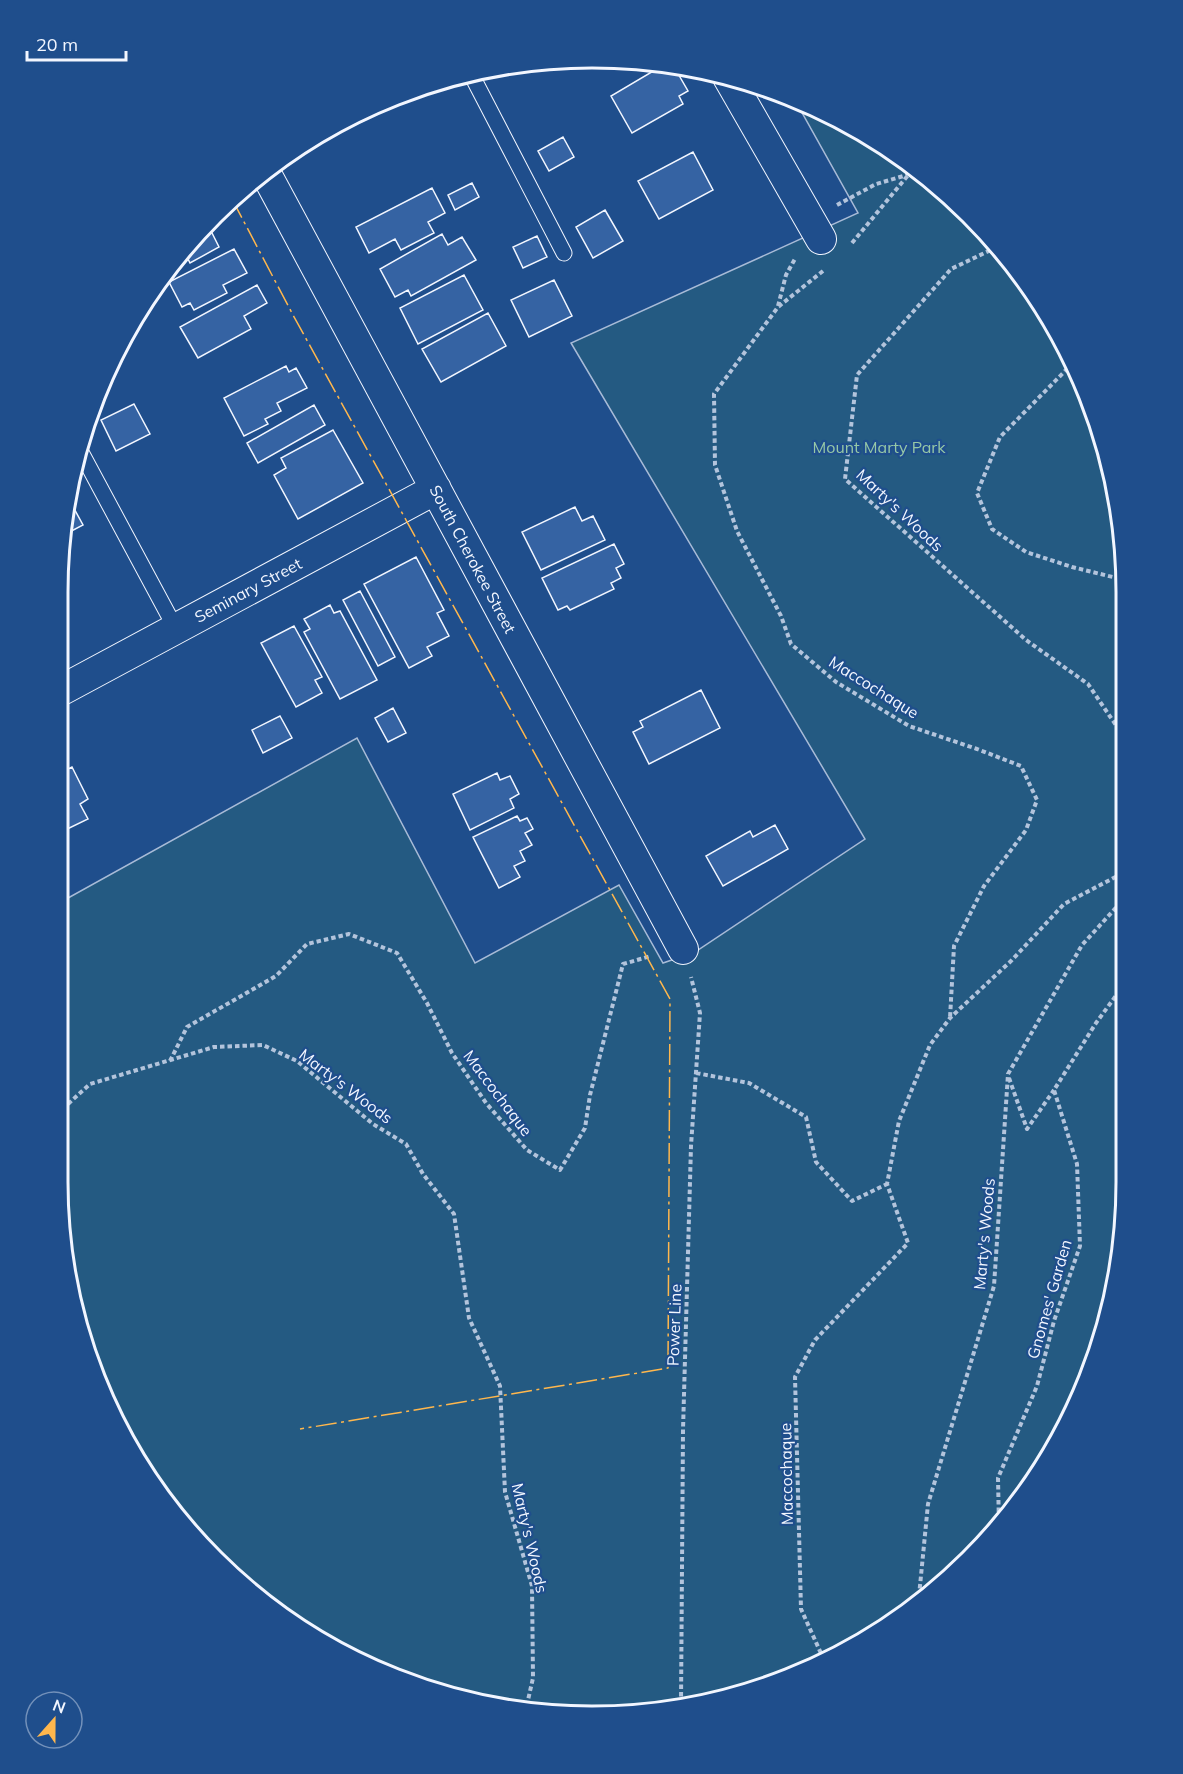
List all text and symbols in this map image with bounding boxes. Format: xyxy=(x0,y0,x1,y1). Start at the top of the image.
scale bar xyxy=(27,24,126,62)
text: 20 m xyxy=(36,33,78,56)
park label: Mount Marty Park xyxy=(813,437,946,457)
street label: Marty's Woods xyxy=(852,464,948,556)
street label: South Cherokee Street xyxy=(425,481,521,637)
street label: Seminary Street xyxy=(191,553,305,627)
street label: Maccochaque xyxy=(825,651,923,723)
street label: Marty's Woods xyxy=(295,1044,397,1128)
street label: Maccochaque xyxy=(459,1046,537,1140)
street label: Marty's Woods xyxy=(969,1177,999,1291)
street label: Gnomes' Garden xyxy=(1022,1237,1076,1361)
street label: Power Line xyxy=(663,1284,685,1366)
street label: Maccochaque xyxy=(775,1423,797,1525)
street label: Marty's Woods xyxy=(508,1481,552,1595)
north arrow xyxy=(24,1690,84,1750)
text: N xyxy=(50,1694,69,1717)

